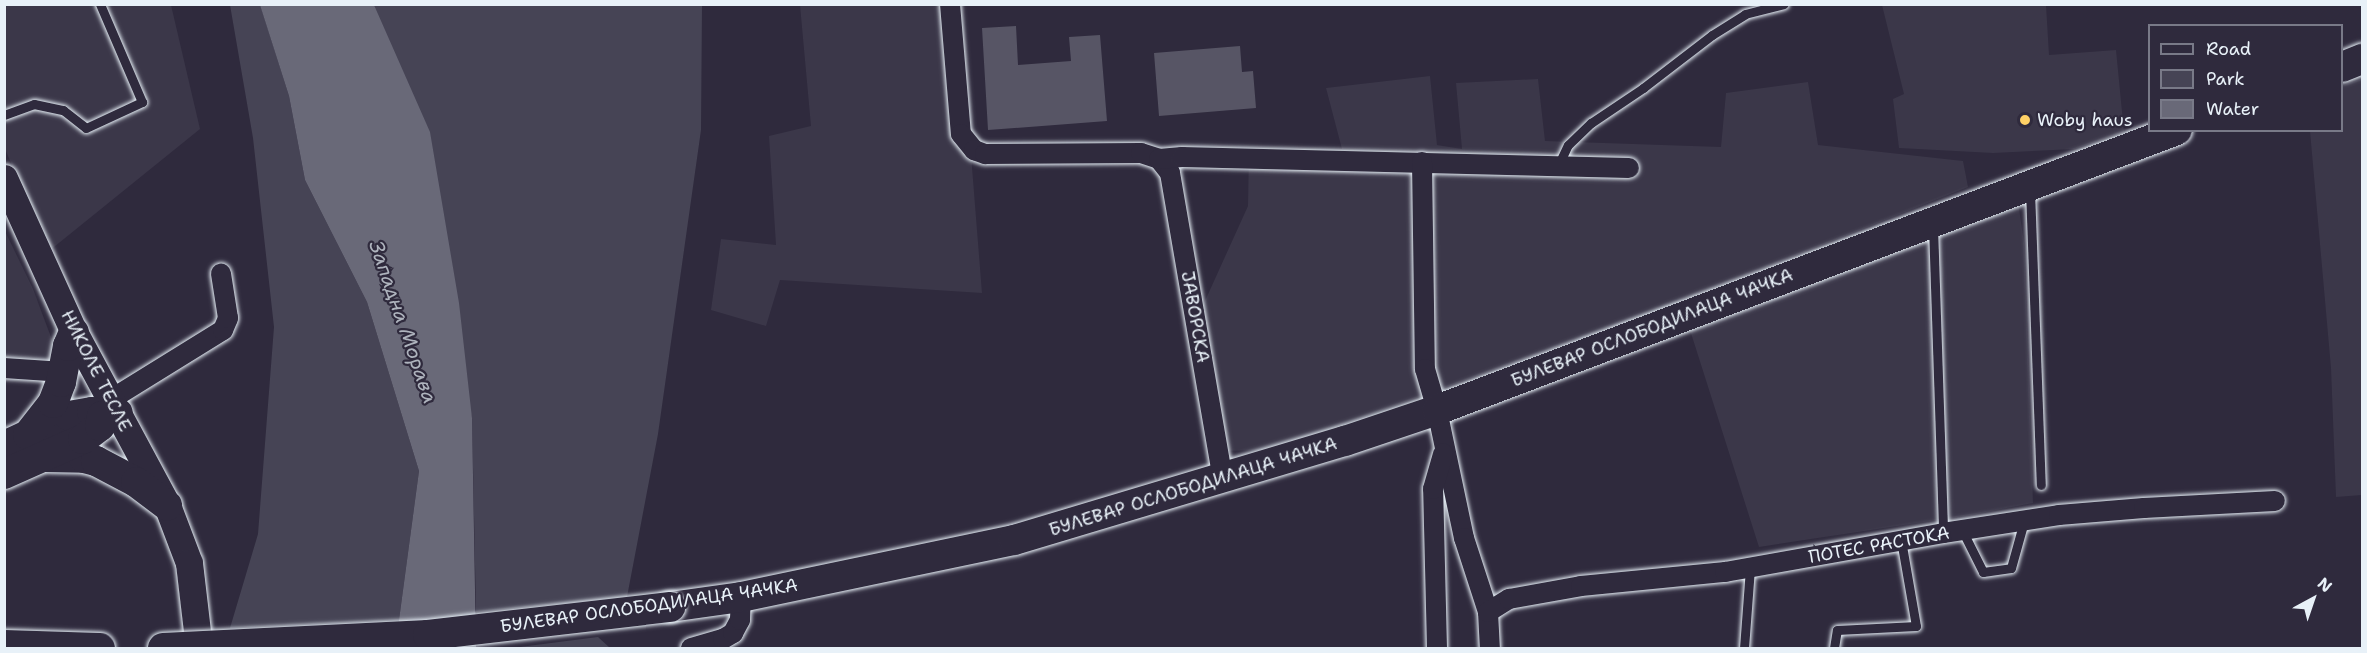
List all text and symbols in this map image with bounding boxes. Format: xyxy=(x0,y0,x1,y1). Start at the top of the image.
legend xyxy=(2148,24,2343,132)
text: Road xyxy=(2206,37,2251,61)
text: Park xyxy=(2206,67,2245,91)
text: Water xyxy=(2206,97,2259,121)
place label: Woby haus xyxy=(2037,109,2133,131)
marker: Woby haus xyxy=(2018,113,2032,127)
water label: Западна Морава xyxy=(364,238,442,406)
street label: БУЛЕВАР ОСЛОБОДИЛАЦА ЧАЧКА xyxy=(1508,264,1796,392)
street label: ЈАВОРСКА xyxy=(1176,269,1214,365)
street label: НИКОЛЕ ТЕСЛЕ xyxy=(56,307,136,435)
street label: БУЛЕВАР ОСЛОБОДИЛАЦА ЧАЧКА xyxy=(1046,433,1340,541)
street label: ПОТЕС РАСТОКА xyxy=(1807,522,1951,568)
north arrow xyxy=(2283,569,2343,629)
text: N xyxy=(2313,573,2337,597)
street label: БУЛЕВАР ОСЛОБОДИЛАЦА ЧАЧКА xyxy=(499,574,799,638)

